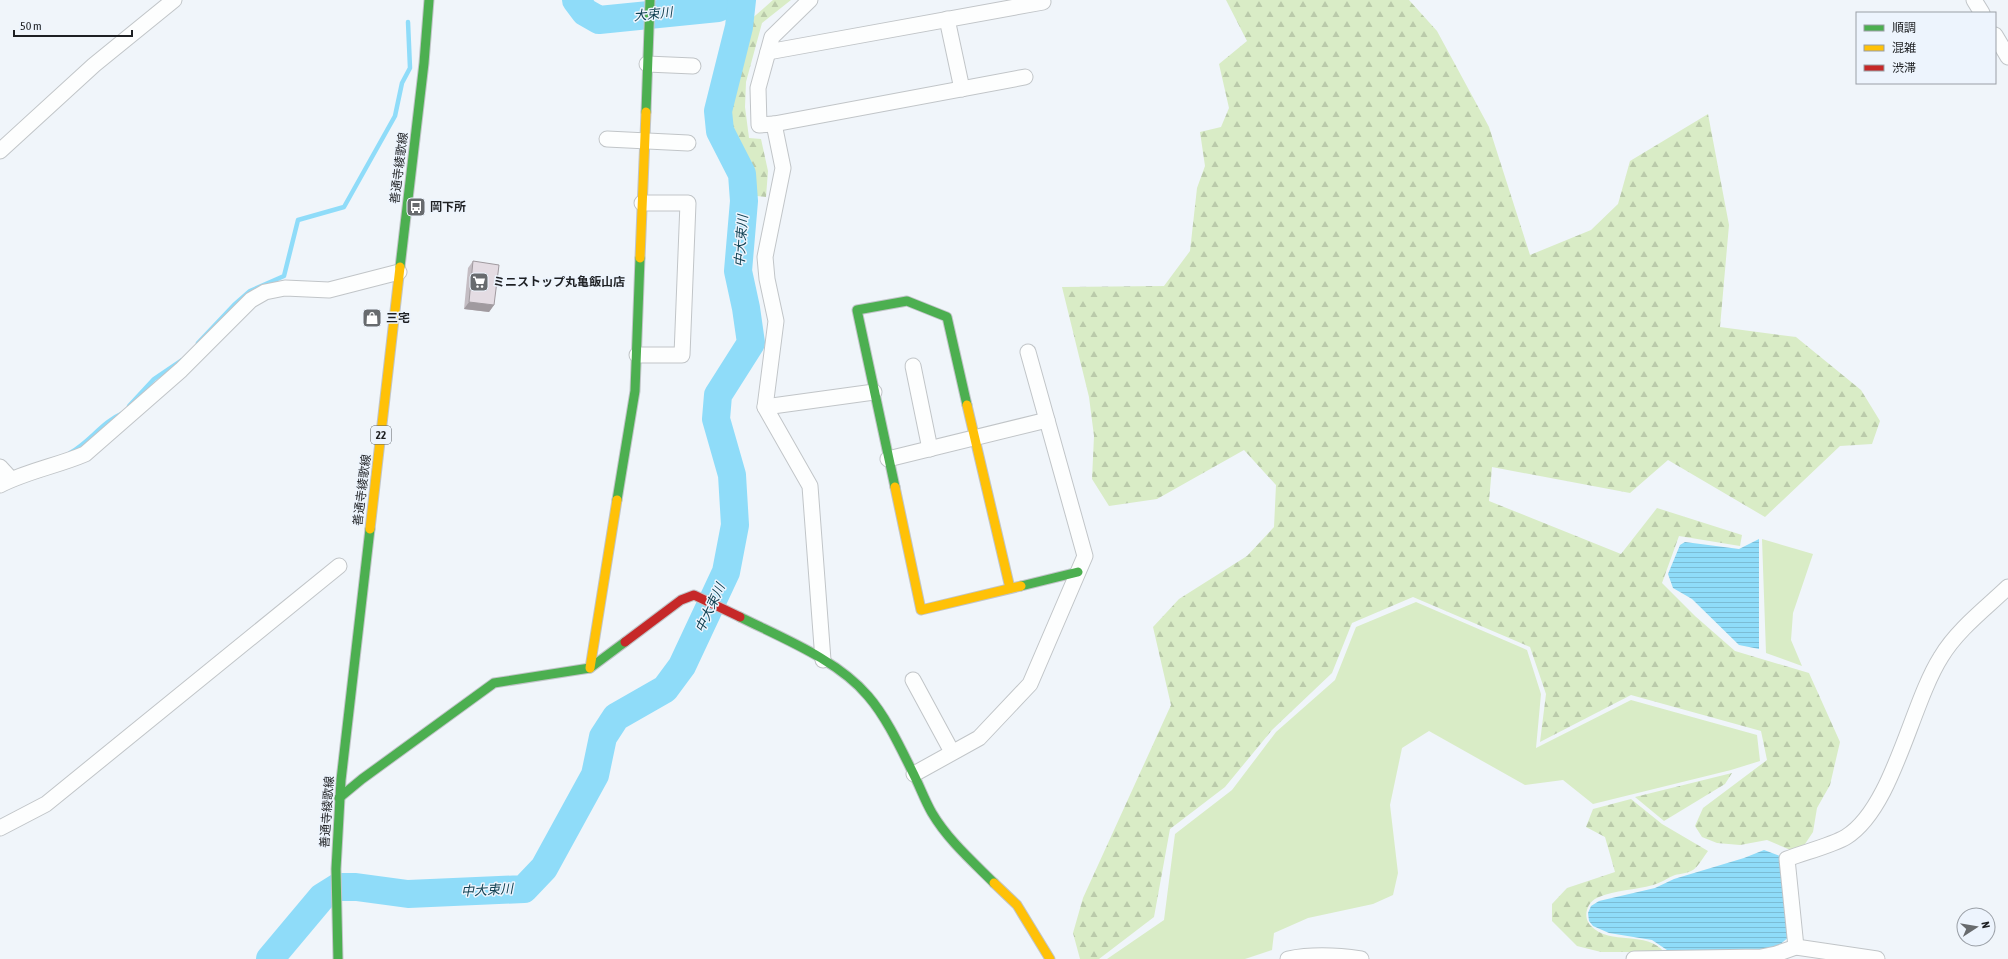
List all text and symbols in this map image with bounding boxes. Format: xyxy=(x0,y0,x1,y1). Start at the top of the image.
water label: 大束川 xyxy=(633,4,675,23)
scale bar xyxy=(14,12,132,38)
legend xyxy=(1856,12,1996,84)
text: 50 m xyxy=(20,19,42,33)
text: 順調 xyxy=(1892,21,1916,35)
text: 混雑 xyxy=(1892,41,1916,55)
text: 渋滞 xyxy=(1892,61,1916,75)
street label: 善通寺綾歌線 xyxy=(388,131,410,205)
bus stop icon: 岡下所 xyxy=(405,196,427,218)
place label: 岡下所 xyxy=(430,200,466,214)
water label: 中大束川 xyxy=(732,213,750,267)
supermarket icon: ミニストップ丸亀飯山店 xyxy=(468,271,490,293)
place label: ミニストップ丸亀飯山店 xyxy=(493,275,625,289)
shop icon: 三宅 xyxy=(361,307,383,329)
place label: 三宅 xyxy=(386,311,410,325)
road number: 22 xyxy=(371,426,391,444)
street label: 善通寺綾歌線 xyxy=(351,453,373,527)
water label: 中大束川 xyxy=(692,579,729,635)
street label: 善通寺綾歌線 xyxy=(318,776,336,848)
water label: 中大束川 xyxy=(461,881,515,899)
north arrow xyxy=(1956,907,1996,947)
text: N xyxy=(1979,920,1992,929)

